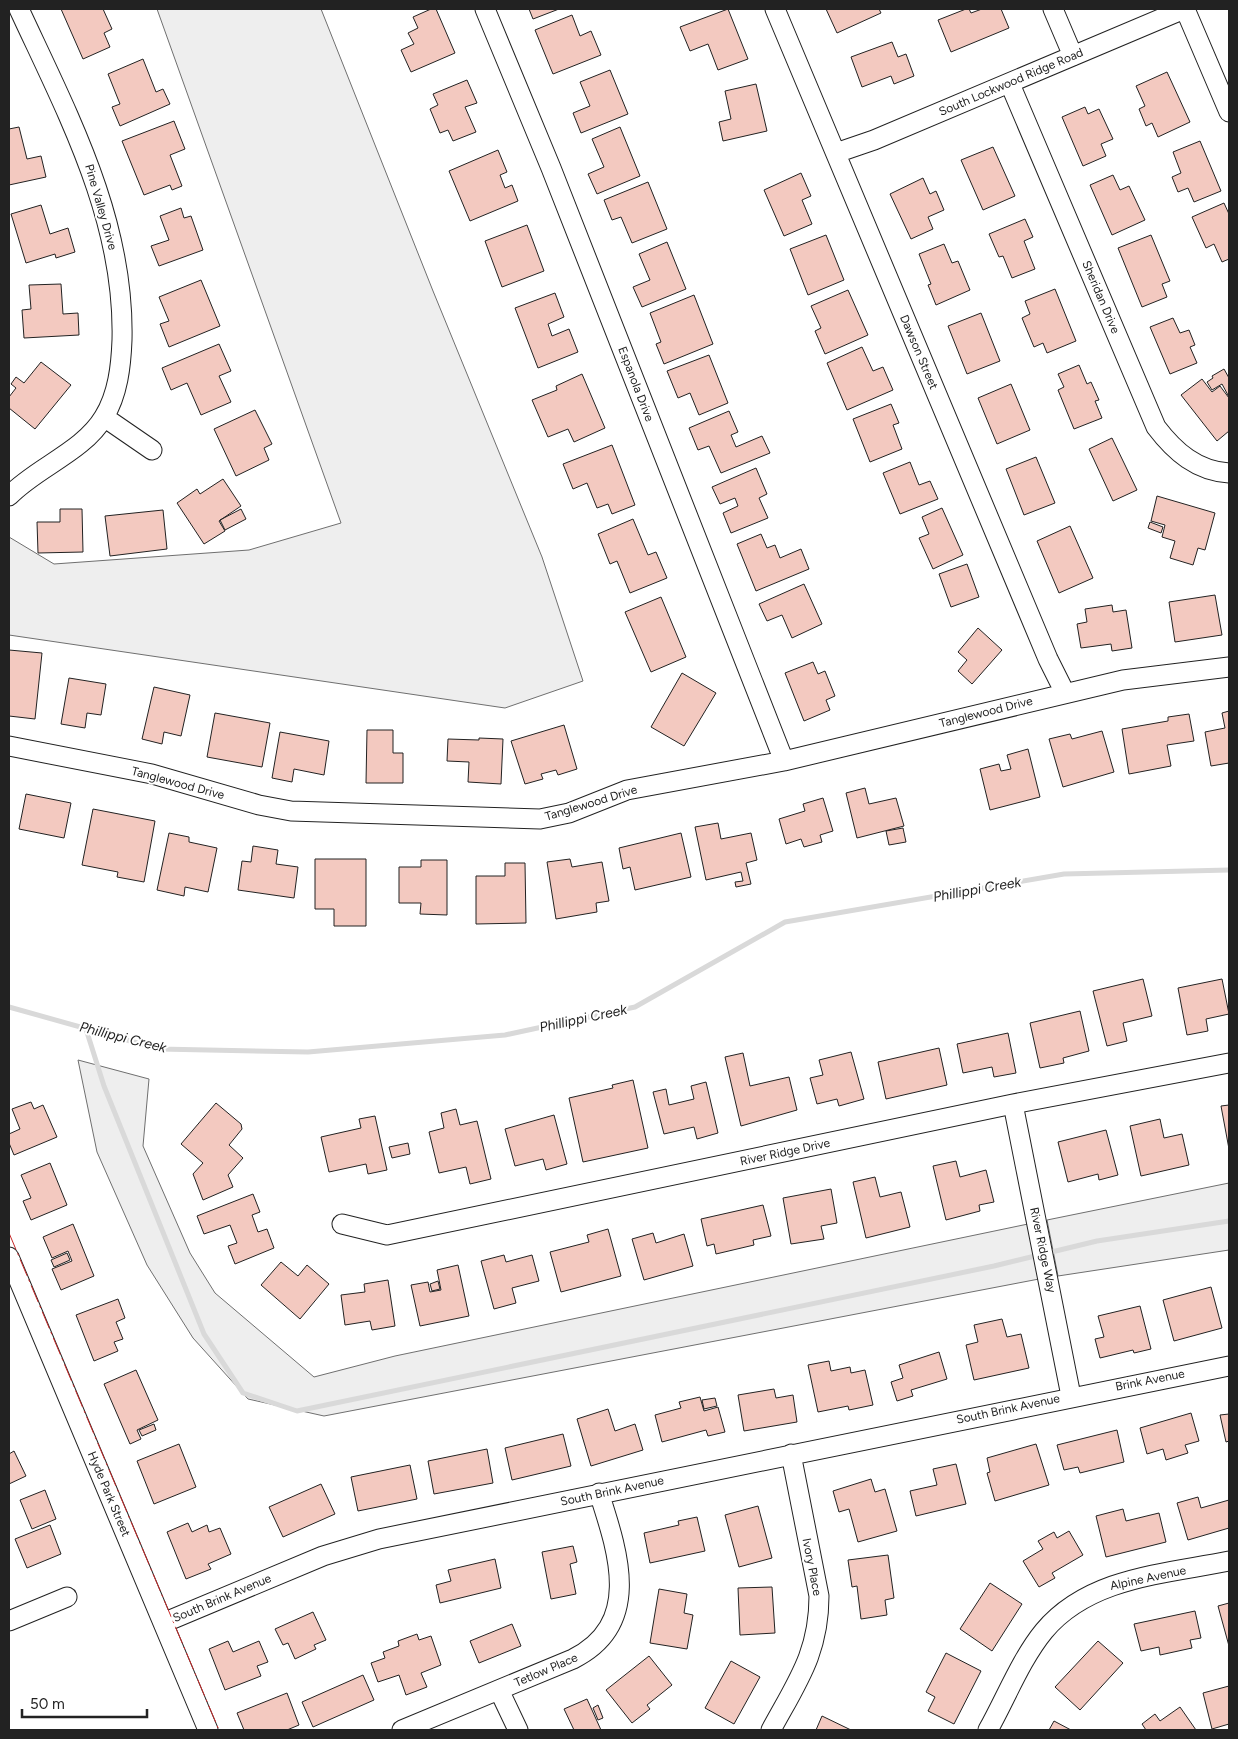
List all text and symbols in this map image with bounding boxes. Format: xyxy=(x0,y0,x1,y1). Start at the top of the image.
street label: South Lockwood Ridge Road xyxy=(937,45,1085,119)
street label: Pine Valley Drive xyxy=(82,162,120,252)
street label: Sheridan Drive xyxy=(1079,258,1123,336)
street label: Dawson Street xyxy=(897,313,941,392)
street label: Espanola Drive xyxy=(615,345,657,424)
street label: Tanglewood Drive xyxy=(938,694,1035,730)
street label: Tanglewood Drive xyxy=(130,764,226,802)
street label: Tanglewood Drive xyxy=(543,782,639,824)
water label: Phillippi Creek xyxy=(932,873,1024,906)
water label: Phillippi Creek xyxy=(538,1001,630,1036)
water label: Phillippi Creek xyxy=(78,1018,169,1057)
street label: River Ridge Drive xyxy=(739,1136,832,1168)
street label: River Ridge Way xyxy=(1027,1206,1059,1295)
street label: Brink Avenue xyxy=(1114,1366,1186,1394)
street label: South Brink Avenue xyxy=(955,1391,1061,1427)
street label: Hyde Park Street xyxy=(85,1449,133,1539)
street label: South Brink Avenue xyxy=(559,1473,665,1509)
street label: Ivory Place xyxy=(800,1537,825,1597)
street label: Alpine Avenue xyxy=(1109,1563,1188,1593)
street label: South Brink Avenue xyxy=(171,1571,274,1625)
street label: Tetlow Place xyxy=(512,1650,580,1690)
scale bar xyxy=(22,1686,148,1718)
text: 50 m xyxy=(30,1695,65,1713)

